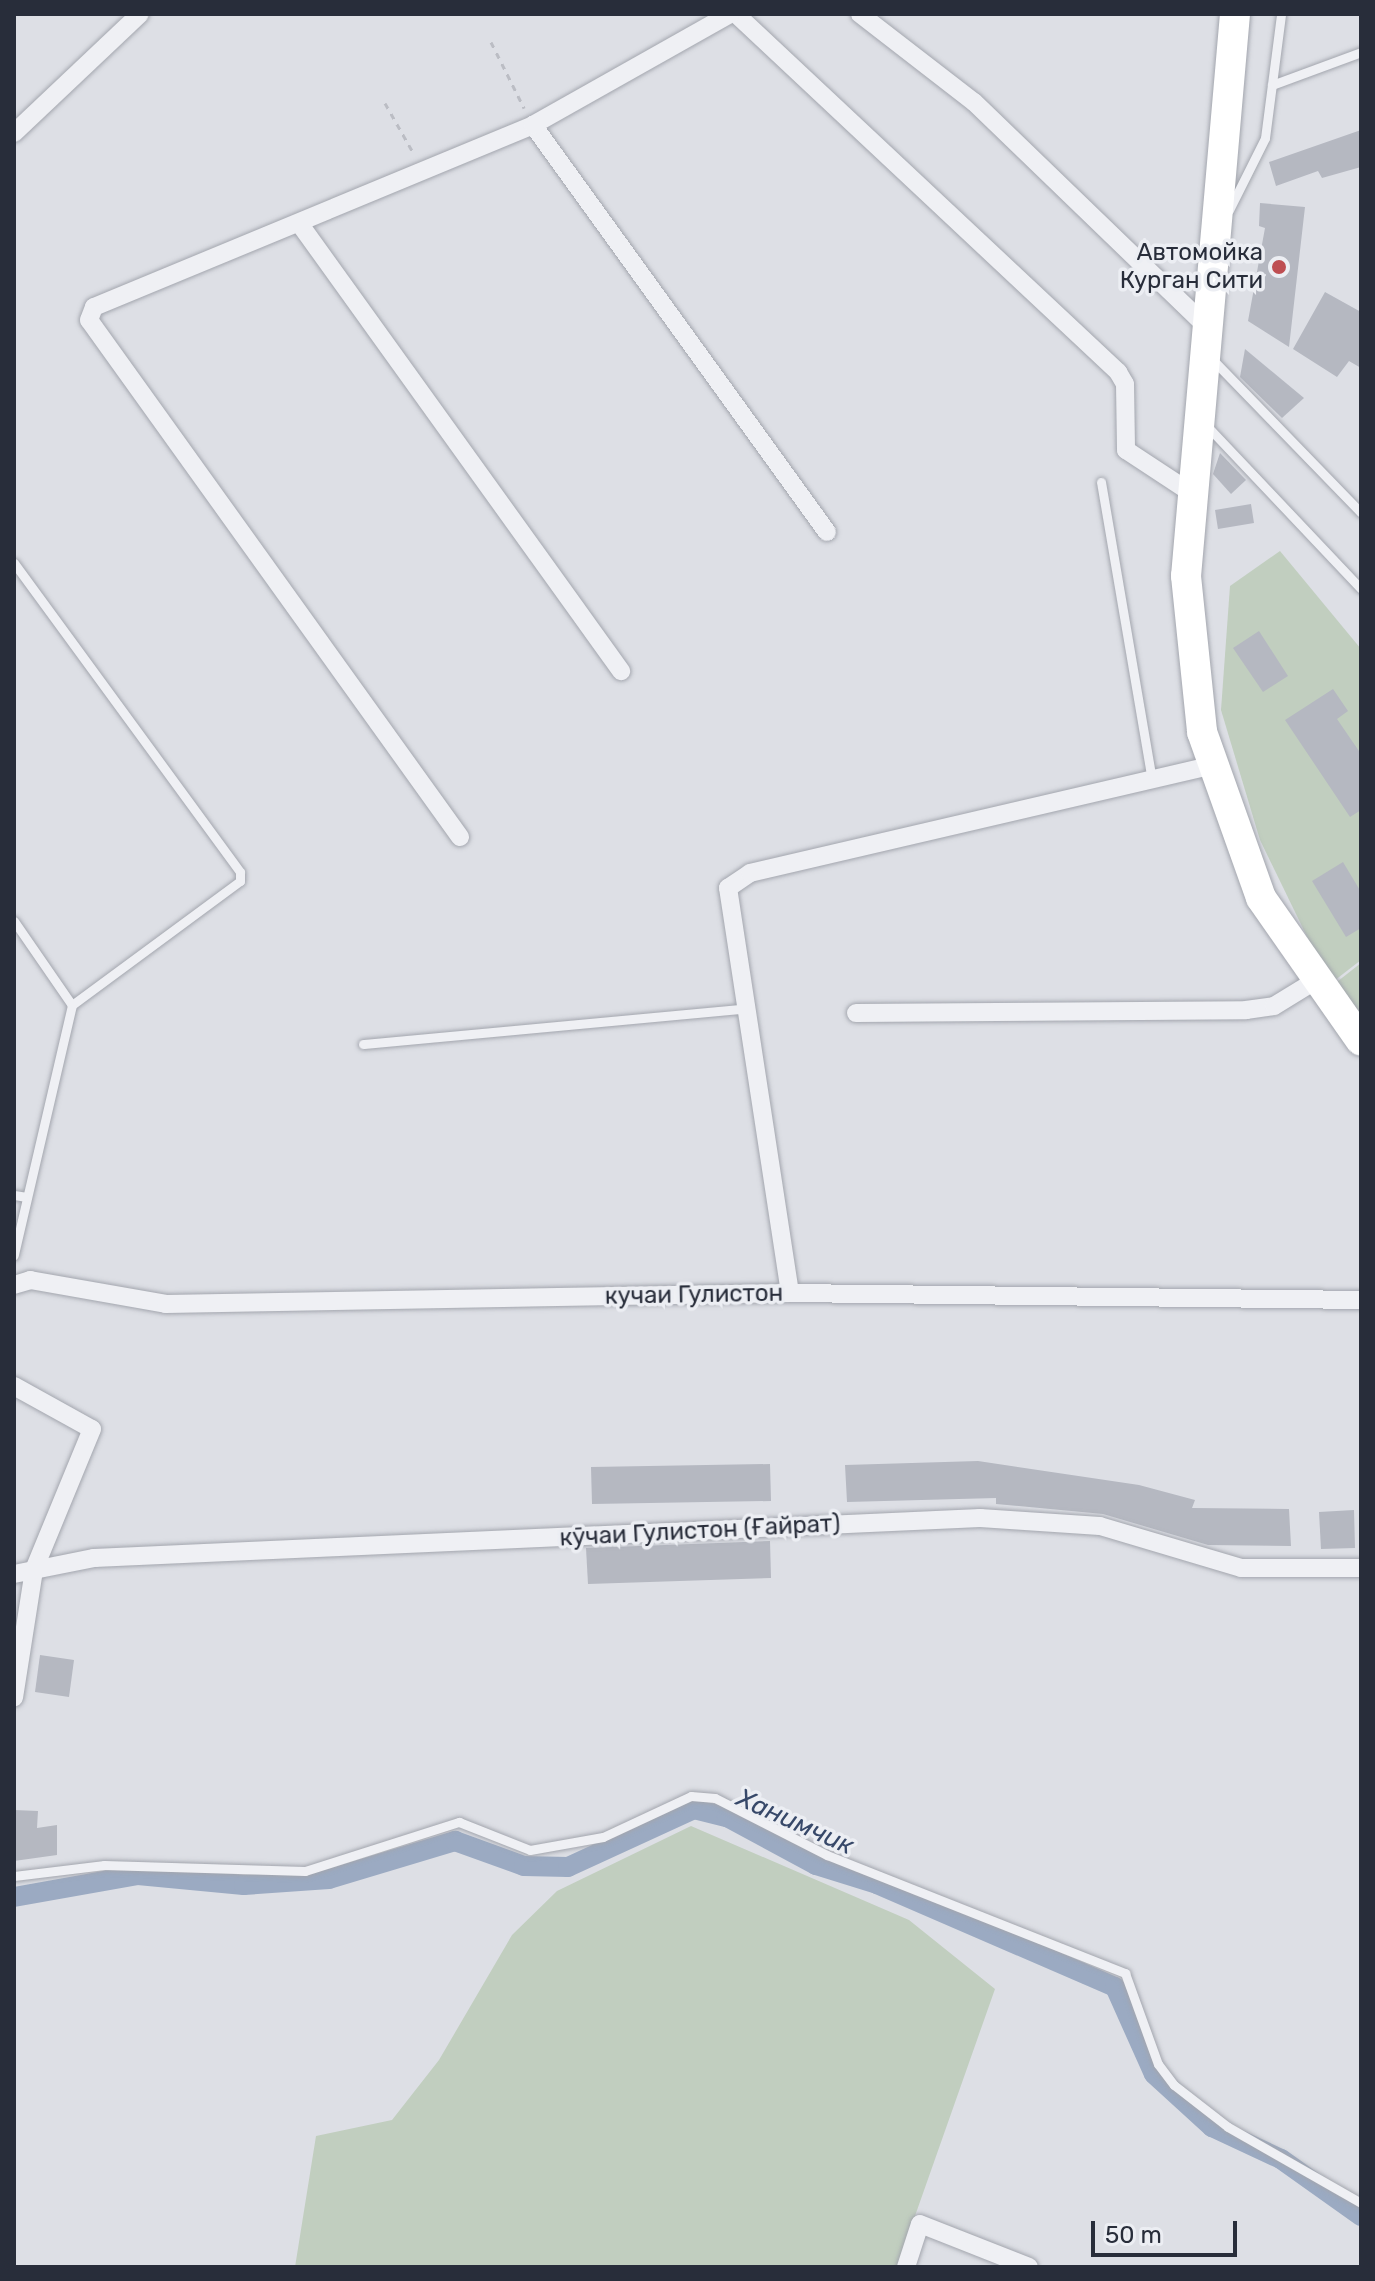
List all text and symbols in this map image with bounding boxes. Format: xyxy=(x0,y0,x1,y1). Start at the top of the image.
place label: Автомойка Курган Сити xyxy=(1120,239,1263,295)
marker: Автомойка Курган Сити xyxy=(1270,258,1288,276)
street label: кучаи Гулистон xyxy=(605,1279,783,1311)
street label: кӯчаи Гулистон (Ғайрат) xyxy=(559,1509,841,1553)
water label: Ханимчик xyxy=(732,1782,858,1862)
scale bar xyxy=(1095,2205,1241,2255)
text: 50 m xyxy=(1105,2221,1162,2249)

